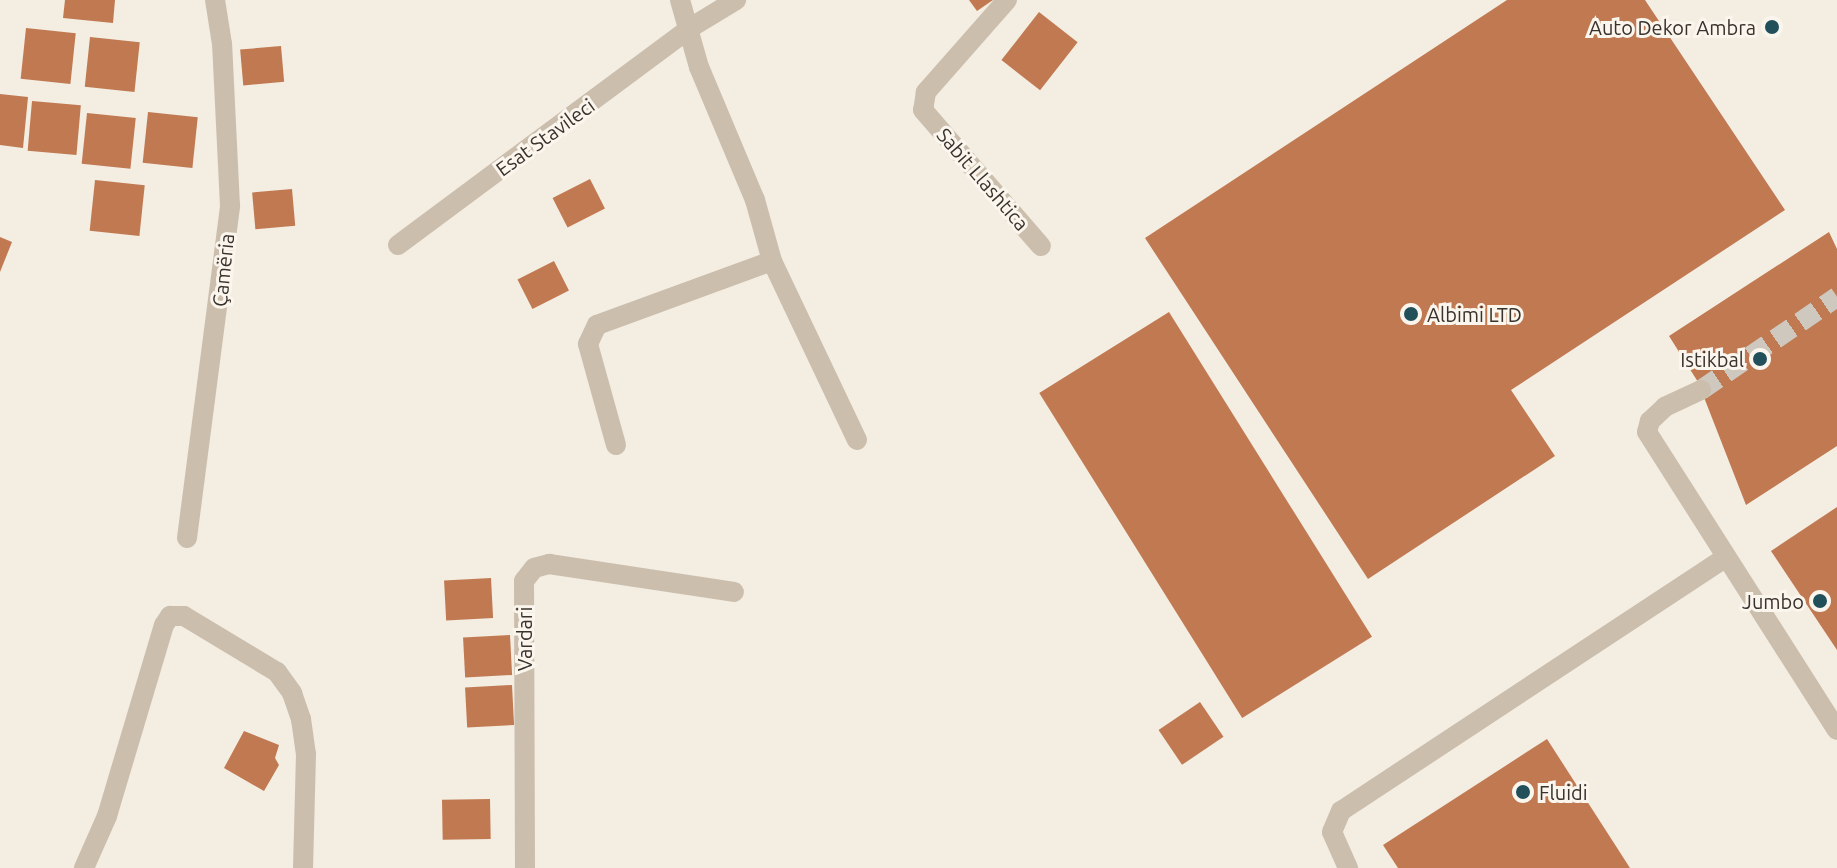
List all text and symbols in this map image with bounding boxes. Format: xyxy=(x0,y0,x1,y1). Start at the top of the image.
place label: Auto Dekor Ambra xyxy=(1589,15,1756,39)
marker: Auto Dekor Ambra xyxy=(1763,18,1781,36)
street label: Esat Stavileci xyxy=(491,93,599,181)
street label: Sabit Llashtica xyxy=(932,123,1034,235)
street label: Çamëria xyxy=(207,232,239,308)
place label: Albimi LTD xyxy=(1427,302,1522,326)
marker: Albimi LTD xyxy=(1402,305,1420,323)
place label: Istikbal xyxy=(1680,347,1744,371)
marker: Istikbal xyxy=(1751,350,1769,368)
place label: Jumbo xyxy=(1742,589,1804,613)
marker: Jumbo xyxy=(1811,592,1829,610)
street label: Vardari xyxy=(512,607,536,671)
place label: Fluidi xyxy=(1539,780,1588,804)
marker: Fluidi xyxy=(1514,783,1532,801)

